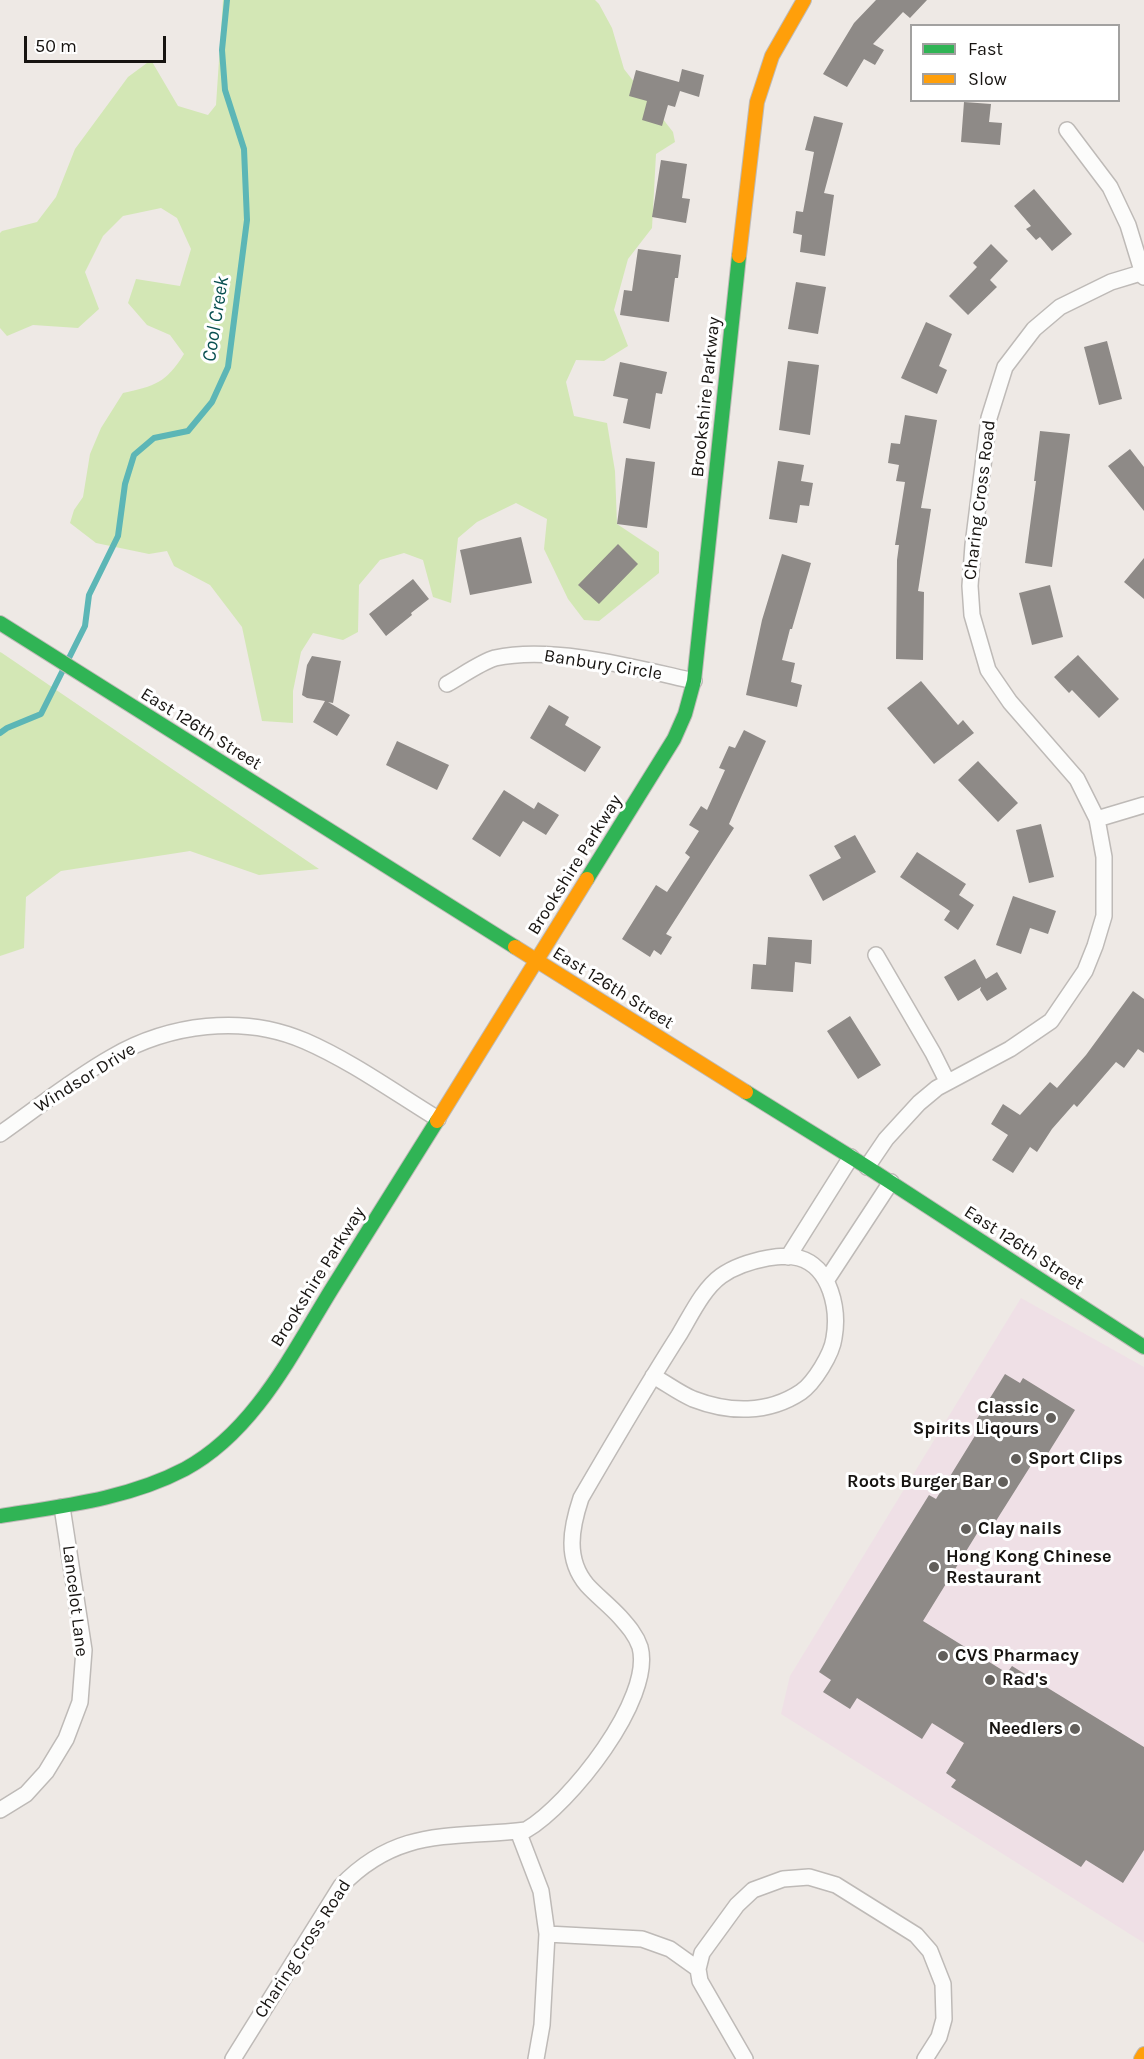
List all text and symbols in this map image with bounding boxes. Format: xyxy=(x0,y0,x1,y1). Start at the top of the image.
scale bar xyxy=(27,24,170,62)
legend xyxy=(910,24,1120,102)
text: 50 m xyxy=(35,35,77,57)
text: Fast xyxy=(968,38,1003,60)
text: Slow xyxy=(968,68,1007,90)
water label: Cool Creek xyxy=(197,274,235,364)
street label: Brookshire Parkway xyxy=(687,316,725,478)
street label: Charing Cross Road xyxy=(959,419,1001,581)
street label: Banbury Circle xyxy=(542,645,664,685)
street label: East 126th Street xyxy=(137,683,265,775)
street label: Brookshire Parkway xyxy=(523,791,627,939)
street label: East 126th Street xyxy=(549,942,677,1034)
street label: Windsor Drive xyxy=(30,1038,140,1118)
street label: East 126th Street xyxy=(960,1201,1088,1295)
street label: Brookshire Parkway xyxy=(266,1203,370,1351)
place label: Classic Spirits Liqours xyxy=(913,1397,1039,1440)
marker: Classic Spirits Liqours xyxy=(1044,1411,1058,1425)
place label: Sport Clips xyxy=(1028,1448,1123,1470)
marker: Sport Clips xyxy=(1009,1452,1023,1466)
place label: Roots Burger Bar xyxy=(847,1471,991,1493)
marker: Roots Burger Bar xyxy=(996,1475,1010,1489)
place label: Clay nails xyxy=(978,1518,1062,1540)
marker: Clay nails xyxy=(959,1522,973,1536)
street label: Lancelot Lane xyxy=(57,1544,93,1658)
place label: Hong Kong Chinese Restaurant xyxy=(946,1546,1112,1588)
marker: Hong Kong Chinese Restaurant xyxy=(927,1560,941,1574)
place label: CVS Pharmacy xyxy=(955,1645,1079,1667)
marker: CVS Pharmacy xyxy=(936,1649,950,1663)
place label: Rad's xyxy=(1002,1669,1048,1691)
marker: Rad's xyxy=(983,1673,997,1687)
place label: Needlers xyxy=(988,1718,1063,1740)
marker: Needlers xyxy=(1068,1722,1082,1736)
street label: Charing Cross Road xyxy=(250,1876,356,2022)

